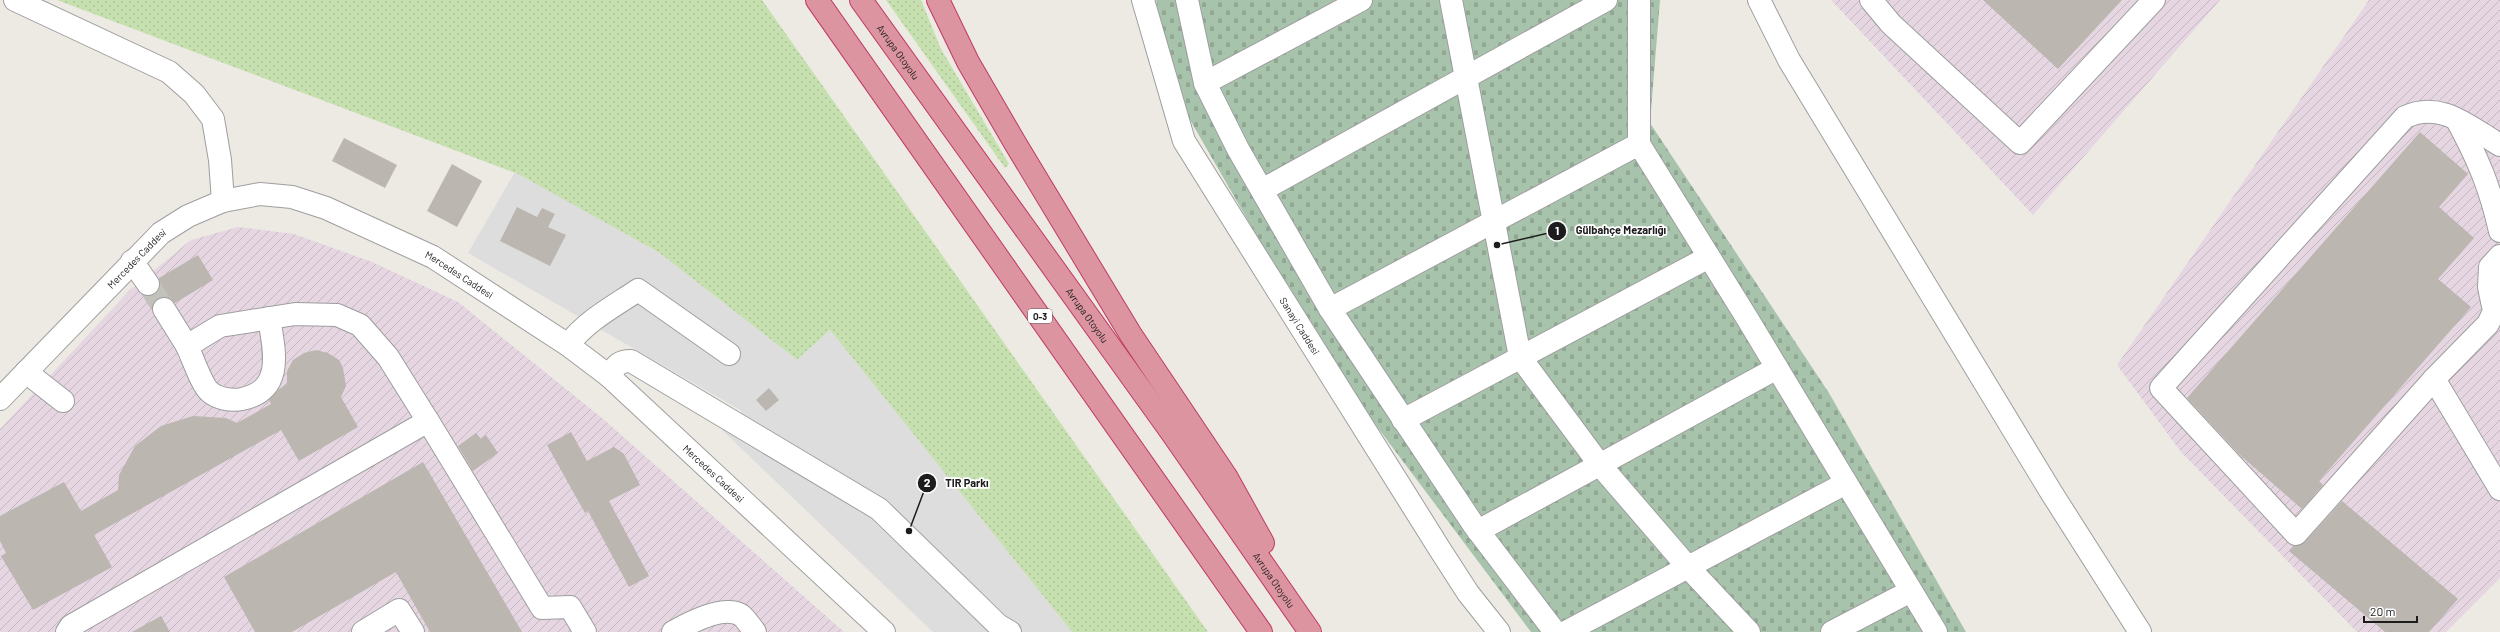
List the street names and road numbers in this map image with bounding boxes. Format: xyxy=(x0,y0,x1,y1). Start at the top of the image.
street label: Avrupa Otoyolu xyxy=(875,22,922,82)
street label: Mercedes Caddesi xyxy=(105,226,168,291)
street label: Mercedes Caddesi xyxy=(423,248,496,301)
street label: Avrupa Otoyolu xyxy=(1064,285,1111,345)
street label: Sanayi Caddesi xyxy=(1277,295,1322,357)
road number: O-3 xyxy=(1028,309,1052,323)
street label: Mercedes Caddesi xyxy=(681,442,747,505)
street label: Avrupa Otoyolu xyxy=(1251,550,1297,610)

